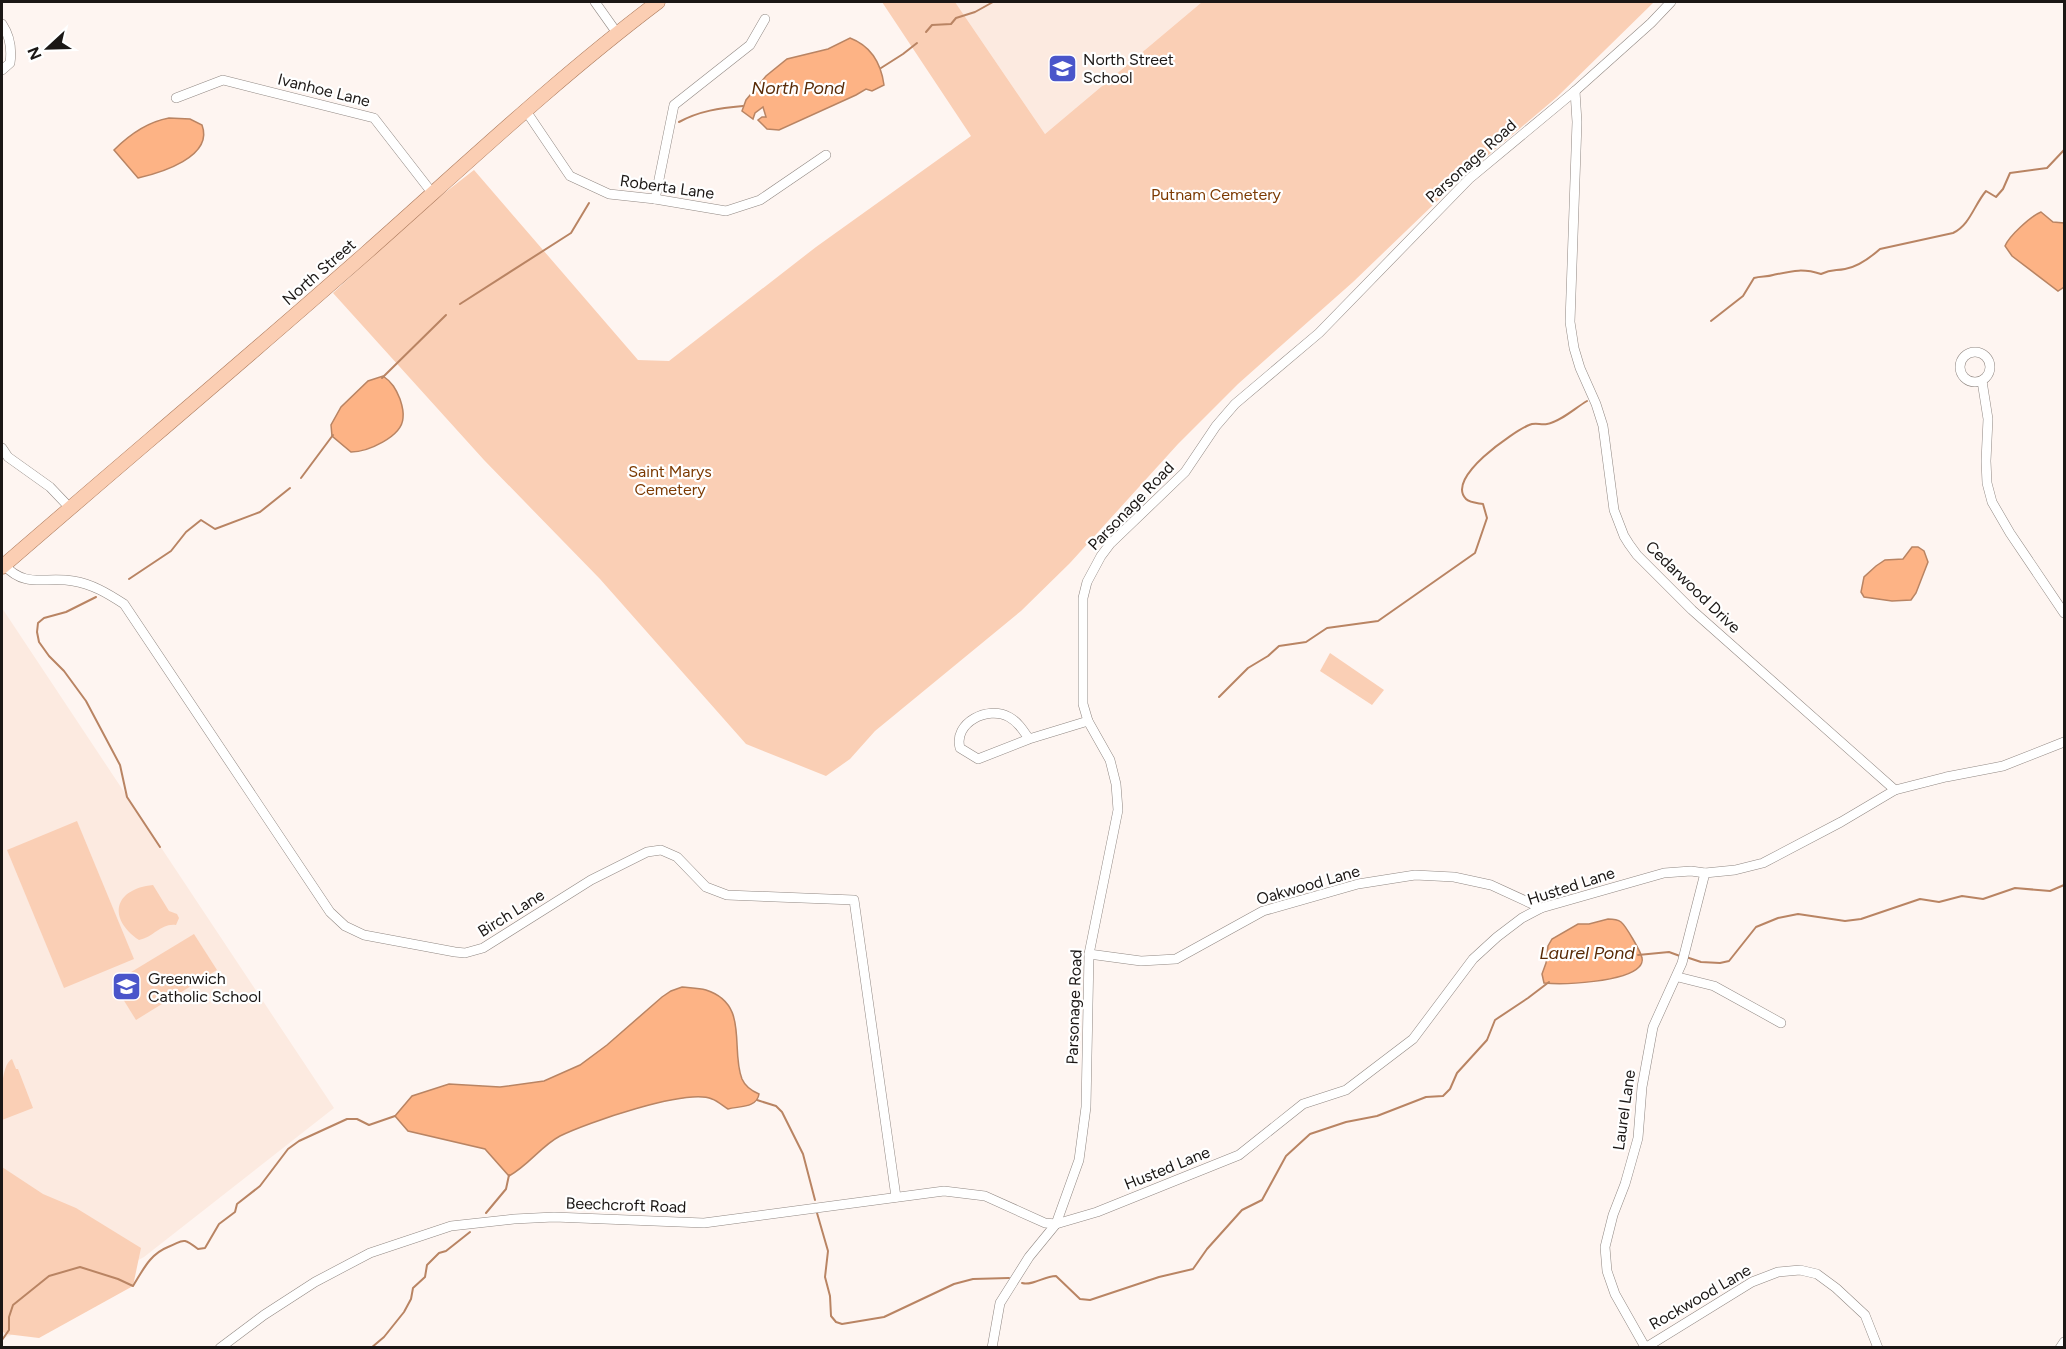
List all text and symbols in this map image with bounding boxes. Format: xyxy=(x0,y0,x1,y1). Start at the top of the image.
north arrow xyxy=(18,18,78,78)
text: N xyxy=(23,44,46,63)
place label: North Street School xyxy=(1083,50,1174,87)
school or university icon: North Street School xyxy=(1046,52,1078,84)
street label: Ivanhoe Lane xyxy=(276,69,372,111)
water label: North Pond xyxy=(751,77,845,99)
street label: Parsonage Road xyxy=(1422,115,1520,207)
street label: Roberta Lane xyxy=(619,171,716,203)
park label: Putnam Cemetery xyxy=(1151,185,1282,204)
street label: North Street xyxy=(278,235,360,309)
street label: Parsonage Road xyxy=(1084,458,1178,554)
park label: Saint Marys Cemetery xyxy=(628,462,712,499)
street label: Cedarwood Drive xyxy=(1642,537,1745,637)
street label: Oakwood Lane xyxy=(1254,861,1362,909)
street label: Husted Lane xyxy=(1525,863,1617,909)
street label: Birch Lane xyxy=(474,885,548,941)
water label: Laurel Pond xyxy=(1539,942,1635,964)
street label: Parsonage Road xyxy=(1062,949,1086,1065)
place label: Greenwich Catholic School xyxy=(148,969,261,1006)
school or university icon: Greenwich Catholic School xyxy=(111,971,143,1003)
street label: Laurel Lane xyxy=(1609,1068,1639,1152)
street label: Husted Lane xyxy=(1121,1142,1213,1194)
street label: Beechcroft Road xyxy=(565,1193,687,1217)
street label: Rockwood Lane xyxy=(1646,1260,1754,1334)

